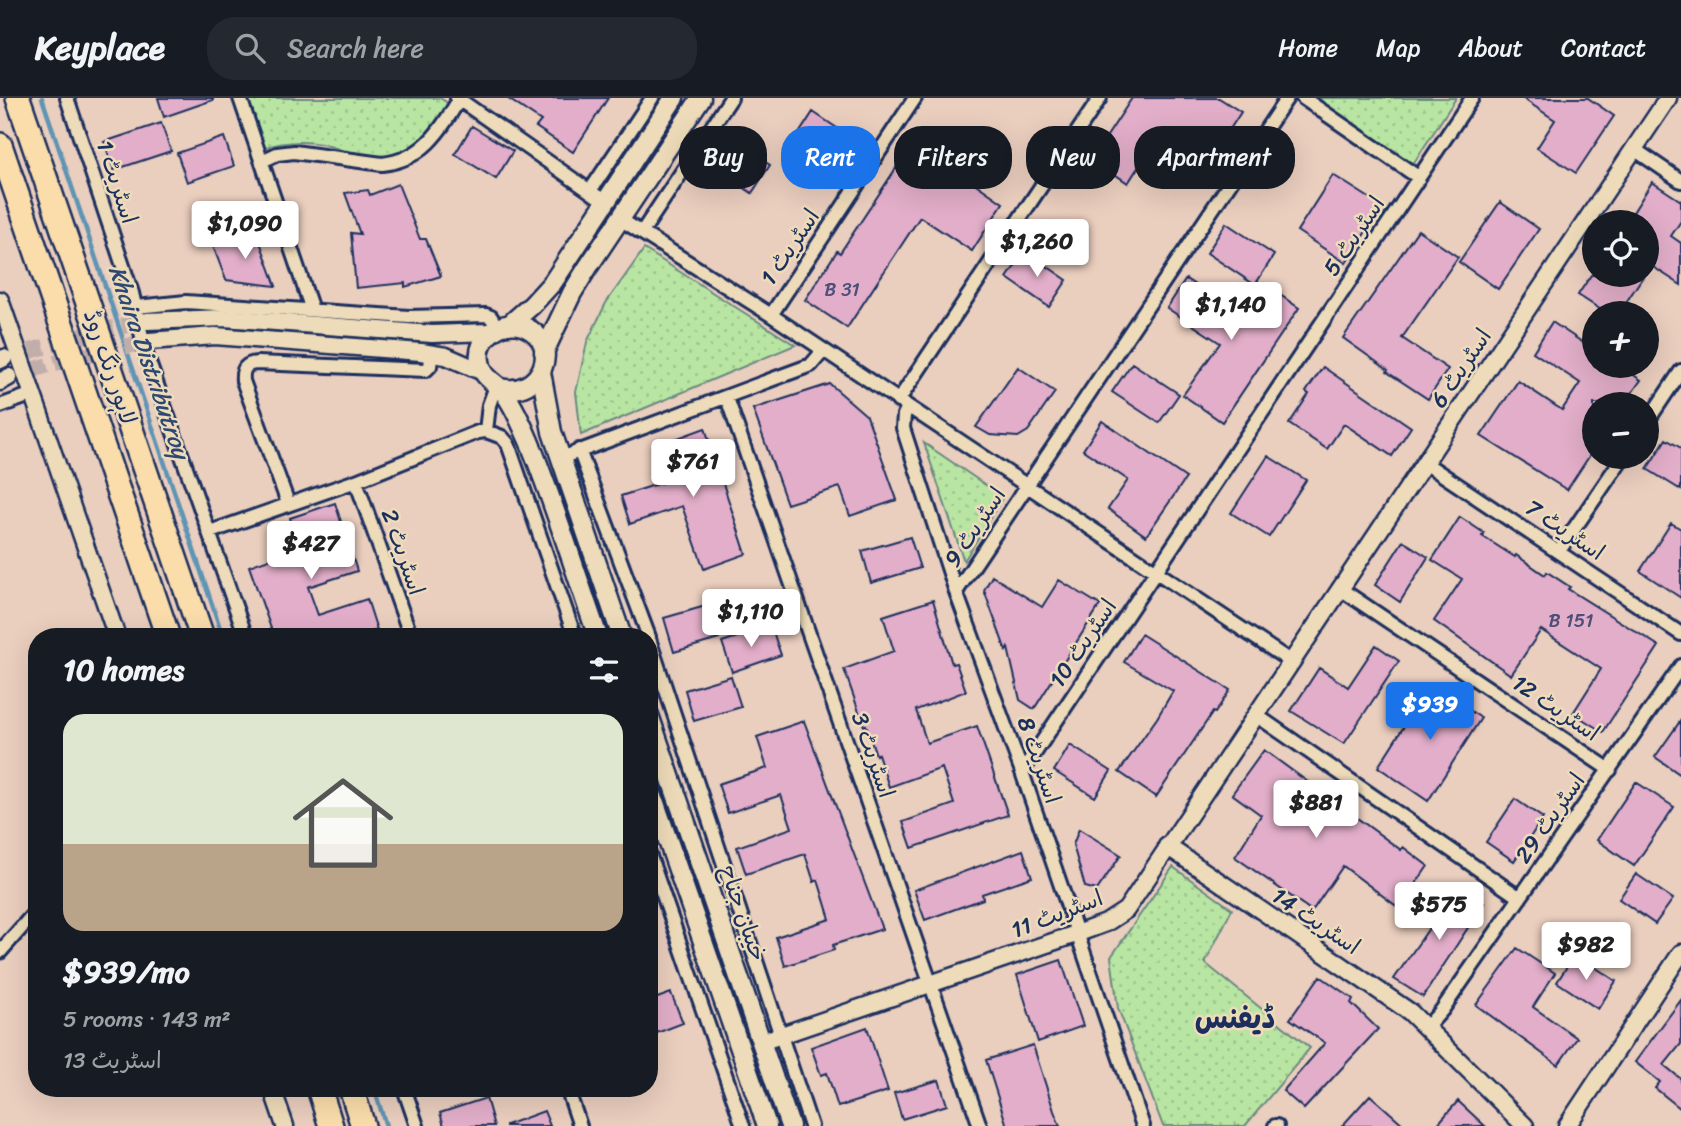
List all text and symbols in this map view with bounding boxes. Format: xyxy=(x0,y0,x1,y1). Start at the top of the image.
search box xyxy=(207,17,697,80)
text: Keyplace xyxy=(35,19,165,77)
text: Search here xyxy=(287,25,424,71)
text: Home xyxy=(1278,27,1338,69)
text: Map xyxy=(1376,27,1420,69)
text: About xyxy=(1458,27,1523,69)
text: Contact xyxy=(1561,27,1646,69)
icon: search xyxy=(231,29,269,67)
chip: Buy xyxy=(679,126,767,189)
chip: Rent xyxy=(781,126,880,189)
chip: Filters xyxy=(894,126,1012,189)
chip: New xyxy=(1026,126,1120,189)
chip: Apartment xyxy=(1134,126,1295,189)
street label: اسٹریٹ 1 xyxy=(84,135,150,229)
street label: اسٹریٹ 5 xyxy=(1312,187,1396,285)
street label: اسٹریٹ 1 xyxy=(749,200,831,294)
pin: $1,090 xyxy=(188,202,302,261)
text: $1,090 xyxy=(208,203,282,244)
map controls xyxy=(1582,210,1659,469)
button: locate xyxy=(1582,210,1659,287)
pin: $1,260 xyxy=(980,220,1094,279)
text: $1,260 xyxy=(1001,221,1073,262)
water label: Khaira Distributroy xyxy=(96,260,203,468)
house number: B 31 xyxy=(824,273,860,306)
pin: $1,140 xyxy=(1174,282,1288,342)
text: $1,140 xyxy=(1196,284,1266,325)
button: + xyxy=(1582,301,1659,378)
street label: لاہور رنگ روڈ xyxy=(71,304,149,430)
street label: اسٹریٹ 6 xyxy=(1419,320,1503,416)
button: − xyxy=(1582,392,1659,469)
pin: $761 xyxy=(652,440,734,499)
text: $761 xyxy=(667,441,719,482)
street label: اسٹریٹ 9 xyxy=(933,478,1017,576)
street label: اسٹریٹ 7 xyxy=(1517,488,1613,572)
street label: اسٹریٹ 2 xyxy=(369,503,437,601)
pin: $427 xyxy=(270,522,352,581)
text: $427 xyxy=(283,523,339,564)
pin: $1,110 xyxy=(694,589,808,649)
street label: اسٹریٹ 10 xyxy=(1038,590,1128,696)
text: $1,110 xyxy=(718,591,784,632)
house number: B 151 xyxy=(1549,604,1593,637)
text: 10 homes xyxy=(63,643,184,697)
icon: filters xyxy=(585,651,623,689)
street label: اسٹریٹ 12 xyxy=(1503,663,1609,753)
pin: $939 xyxy=(1389,682,1471,742)
text: $939 xyxy=(1402,684,1458,725)
street label: اسٹریٹ 3 xyxy=(839,706,907,804)
street label: اسٹریٹ 8 xyxy=(1005,711,1073,809)
icon: home xyxy=(280,760,406,886)
street label: اسٹریٹ 29 xyxy=(1504,764,1596,872)
pin: $881 xyxy=(1275,780,1357,840)
text: $881 xyxy=(1289,782,1343,823)
street label: خیبان جناح xyxy=(707,859,779,967)
street label: اسٹریٹ 14 xyxy=(1263,876,1369,966)
street label: اسٹریٹ 11 xyxy=(1005,878,1109,950)
pin: $575 xyxy=(1398,882,1480,942)
text: $575 xyxy=(1411,884,1467,925)
pin: $982 xyxy=(1545,922,1627,982)
text: $982 xyxy=(1558,924,1614,965)
text: $939/mo xyxy=(63,945,190,999)
district label: ڈیفنس xyxy=(1195,991,1275,1045)
text: 5 rooms · 143 m² xyxy=(63,999,231,1040)
text: اسٹریٹ 13 xyxy=(63,1040,162,1081)

